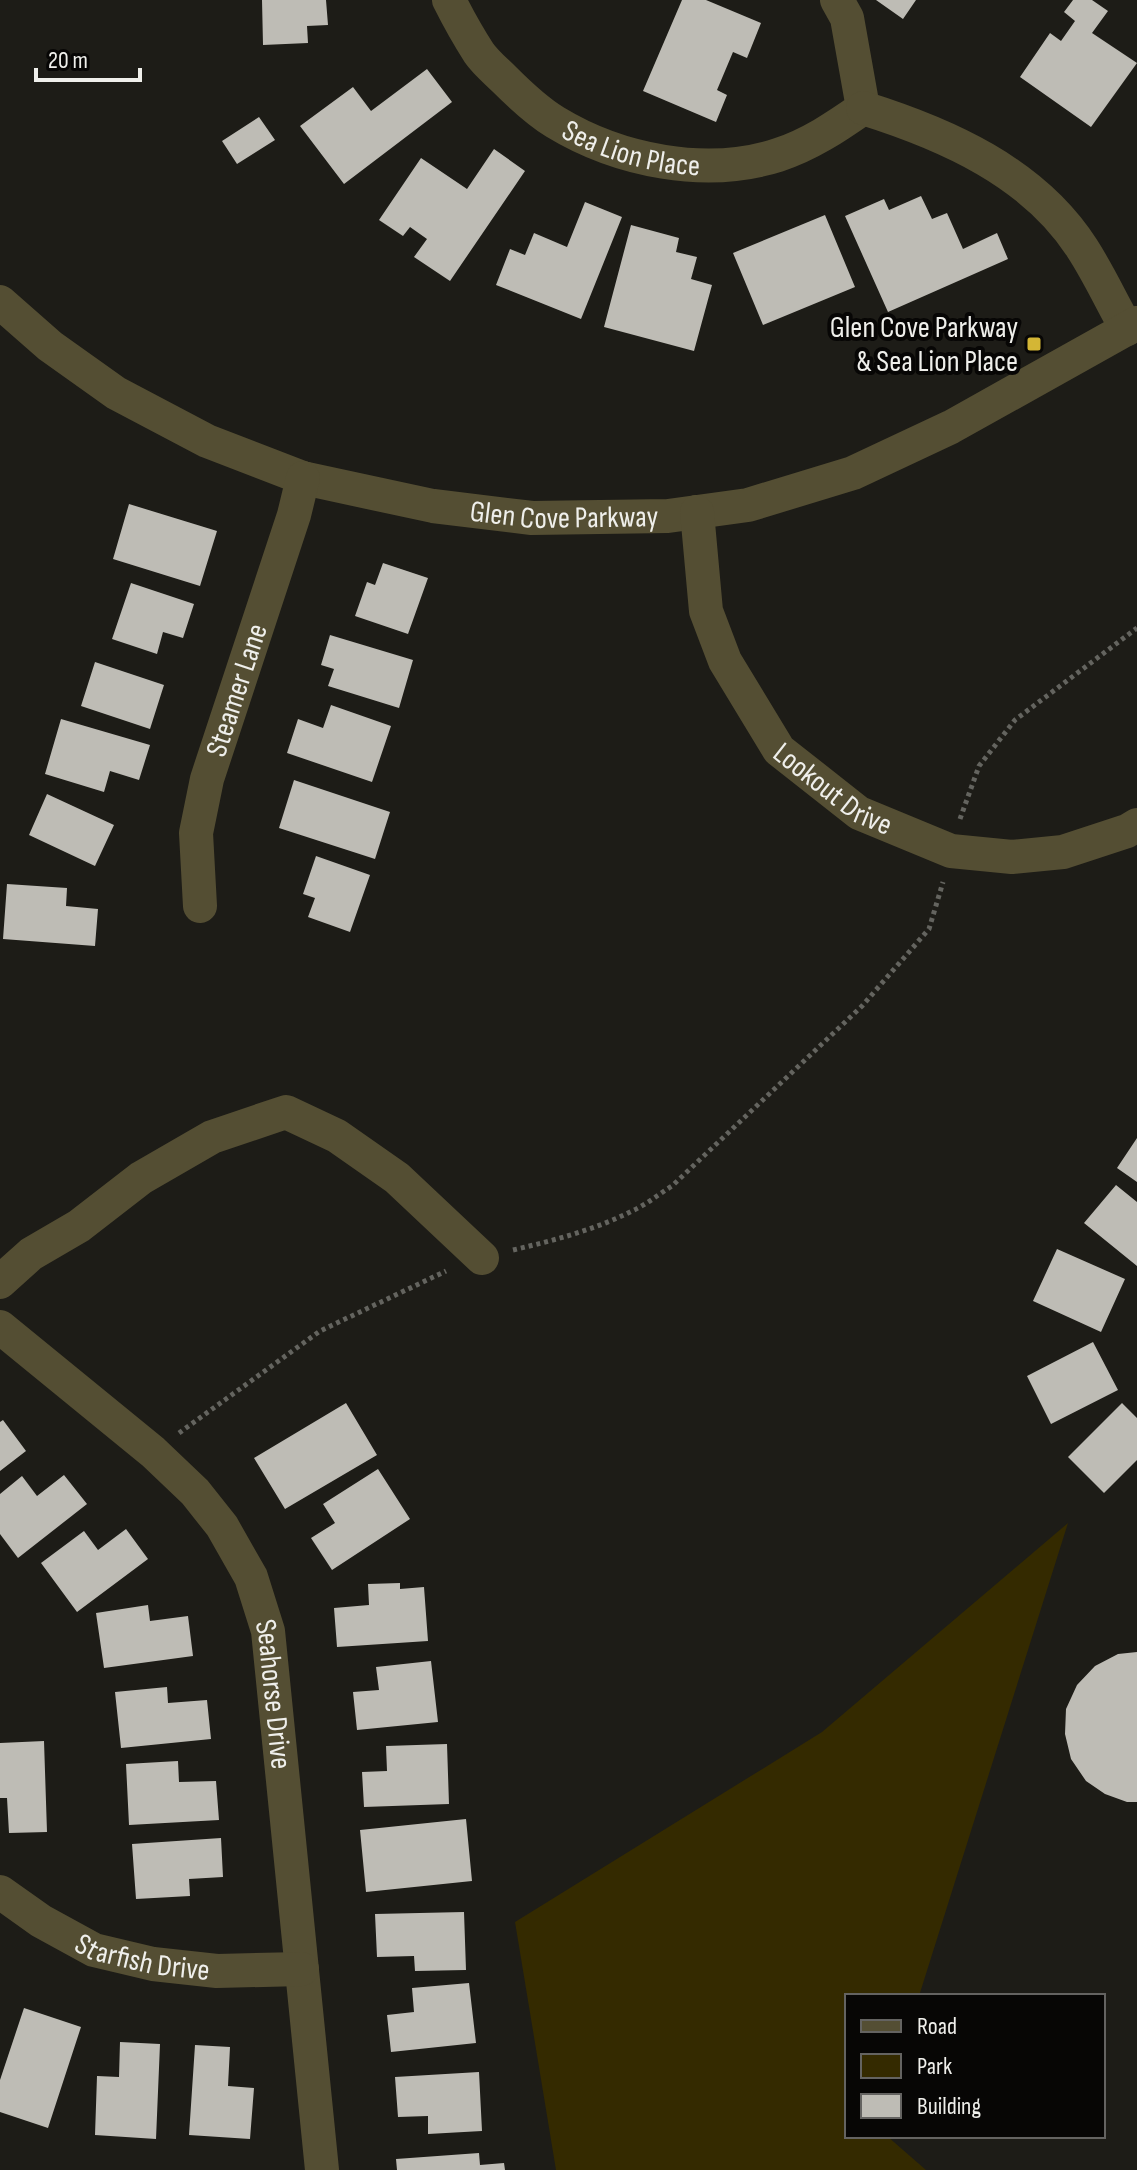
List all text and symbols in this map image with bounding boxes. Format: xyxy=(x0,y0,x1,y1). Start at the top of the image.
scale bar xyxy=(36,32,140,82)
text: 20 m xyxy=(48,46,88,75)
street label: Sea Lion Place xyxy=(556,113,701,184)
place label: Glen Cove Parkway & Sea Lion Place xyxy=(830,310,1018,380)
marker: Glen Cove Parkway & Sea Lion Place xyxy=(1025,335,1043,353)
street label: Glen Cove Parkway xyxy=(468,494,659,537)
street label: Steamer Lane xyxy=(199,619,276,761)
street label: Lookout Drive xyxy=(766,735,897,844)
street label: Seahorse Drive xyxy=(246,1615,299,1771)
street label: Starfish Drive xyxy=(68,1926,211,1989)
legend xyxy=(845,1994,1105,2138)
text: Road xyxy=(917,2012,957,2041)
text: Park xyxy=(917,2052,952,2081)
text: Building xyxy=(917,2092,981,2121)

